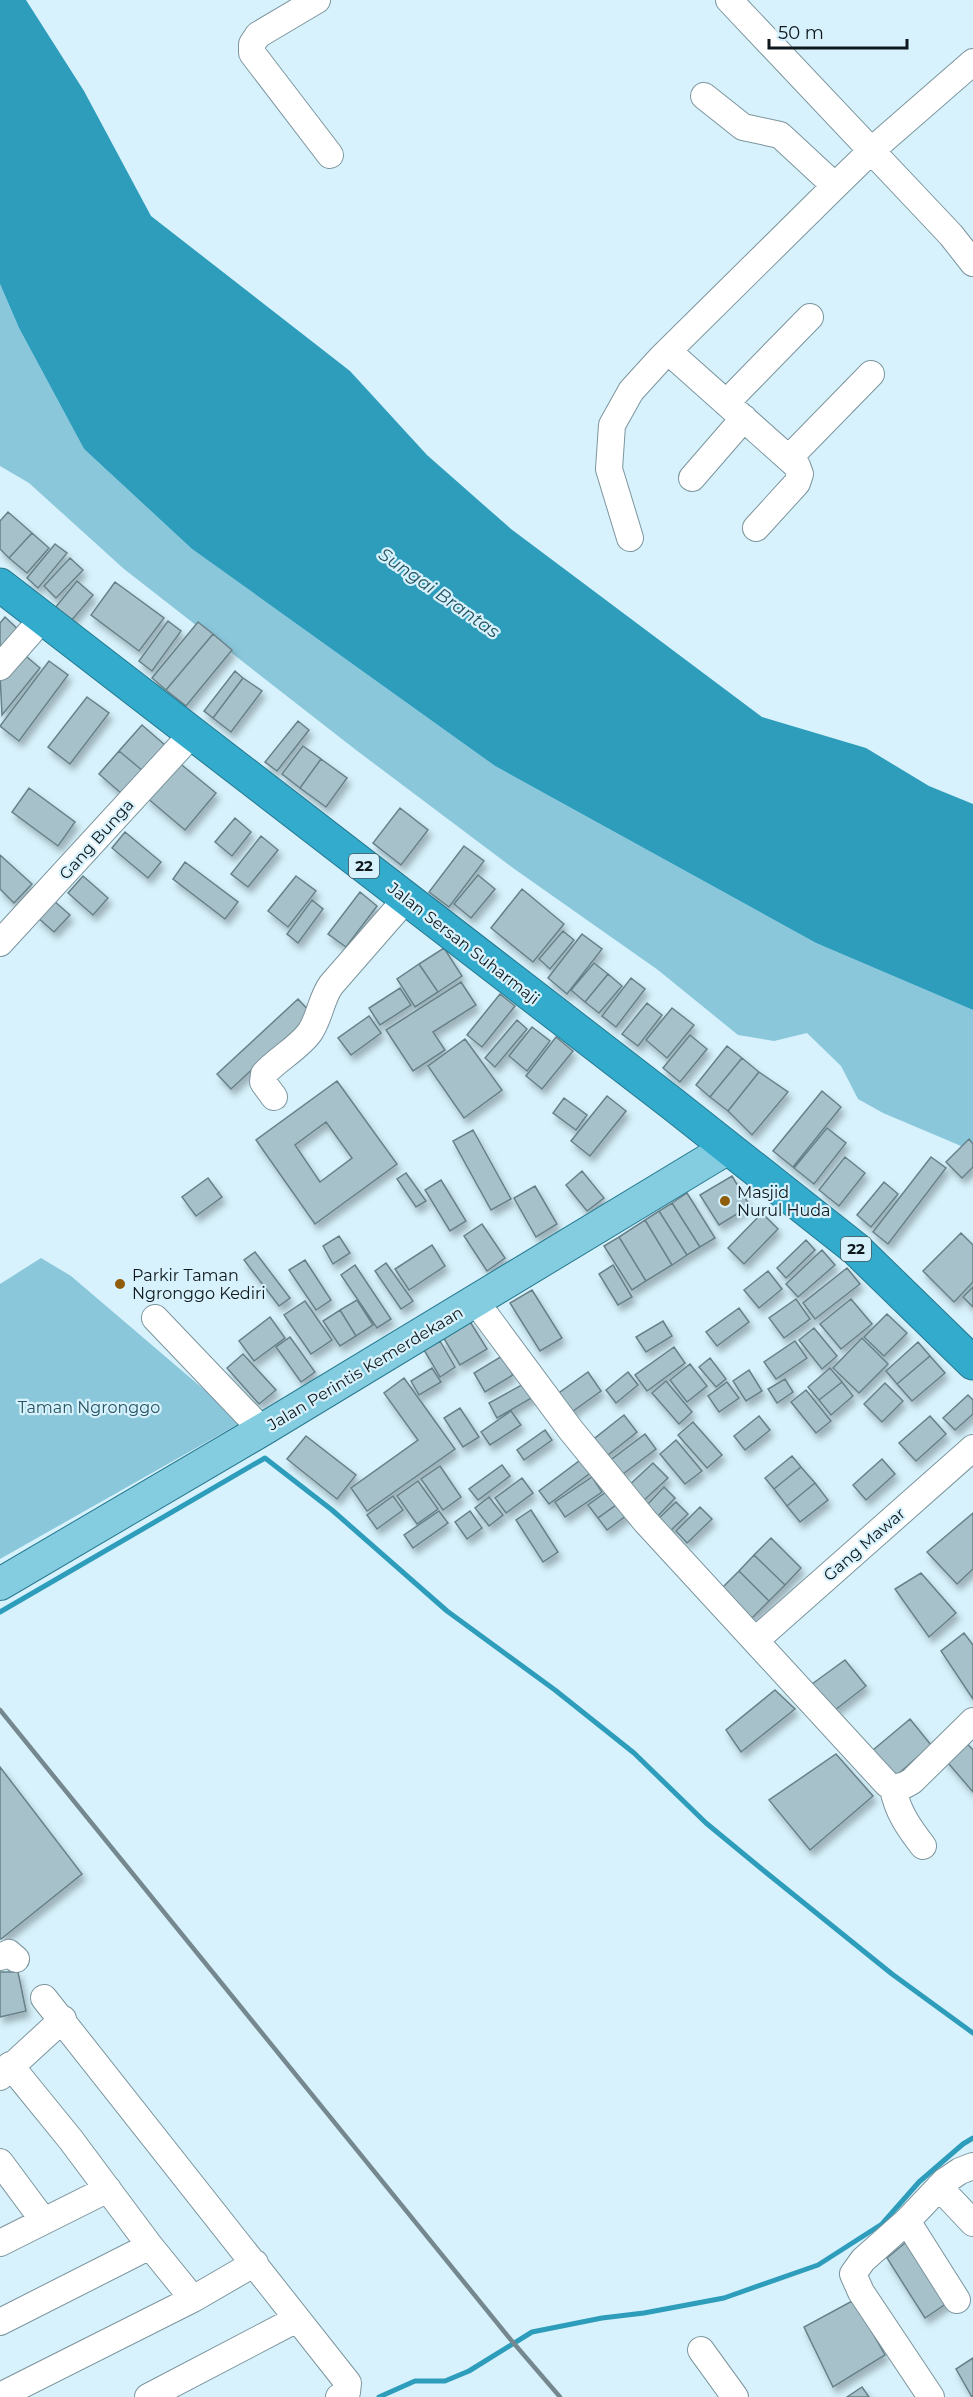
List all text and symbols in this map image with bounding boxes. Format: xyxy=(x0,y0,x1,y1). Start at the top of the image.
scale bar xyxy=(769,12,907,50)
text: 50 m xyxy=(778,22,824,44)
water label: Sungai Brantas xyxy=(374,543,504,643)
street label: Gang Bunga xyxy=(55,795,137,884)
road number: 22 xyxy=(349,854,379,878)
street label: Jalan Sersan Suharmaji xyxy=(384,878,543,1008)
place label: Masjid Nurul Huda xyxy=(737,1183,830,1220)
marker: Masjid Nurul Huda xyxy=(718,1194,732,1208)
road number: 22 xyxy=(841,1237,871,1261)
place label: Parkir Taman Ngronggo Kediri xyxy=(132,1266,266,1303)
marker: Parkir Taman Ngronggo Kediri xyxy=(113,1277,127,1291)
street label: Jalan Perintis Kemerdekaan xyxy=(263,1302,466,1435)
park label: Taman Ngronggo xyxy=(18,1398,160,1417)
street label: Gang Mawar xyxy=(820,1504,909,1585)

